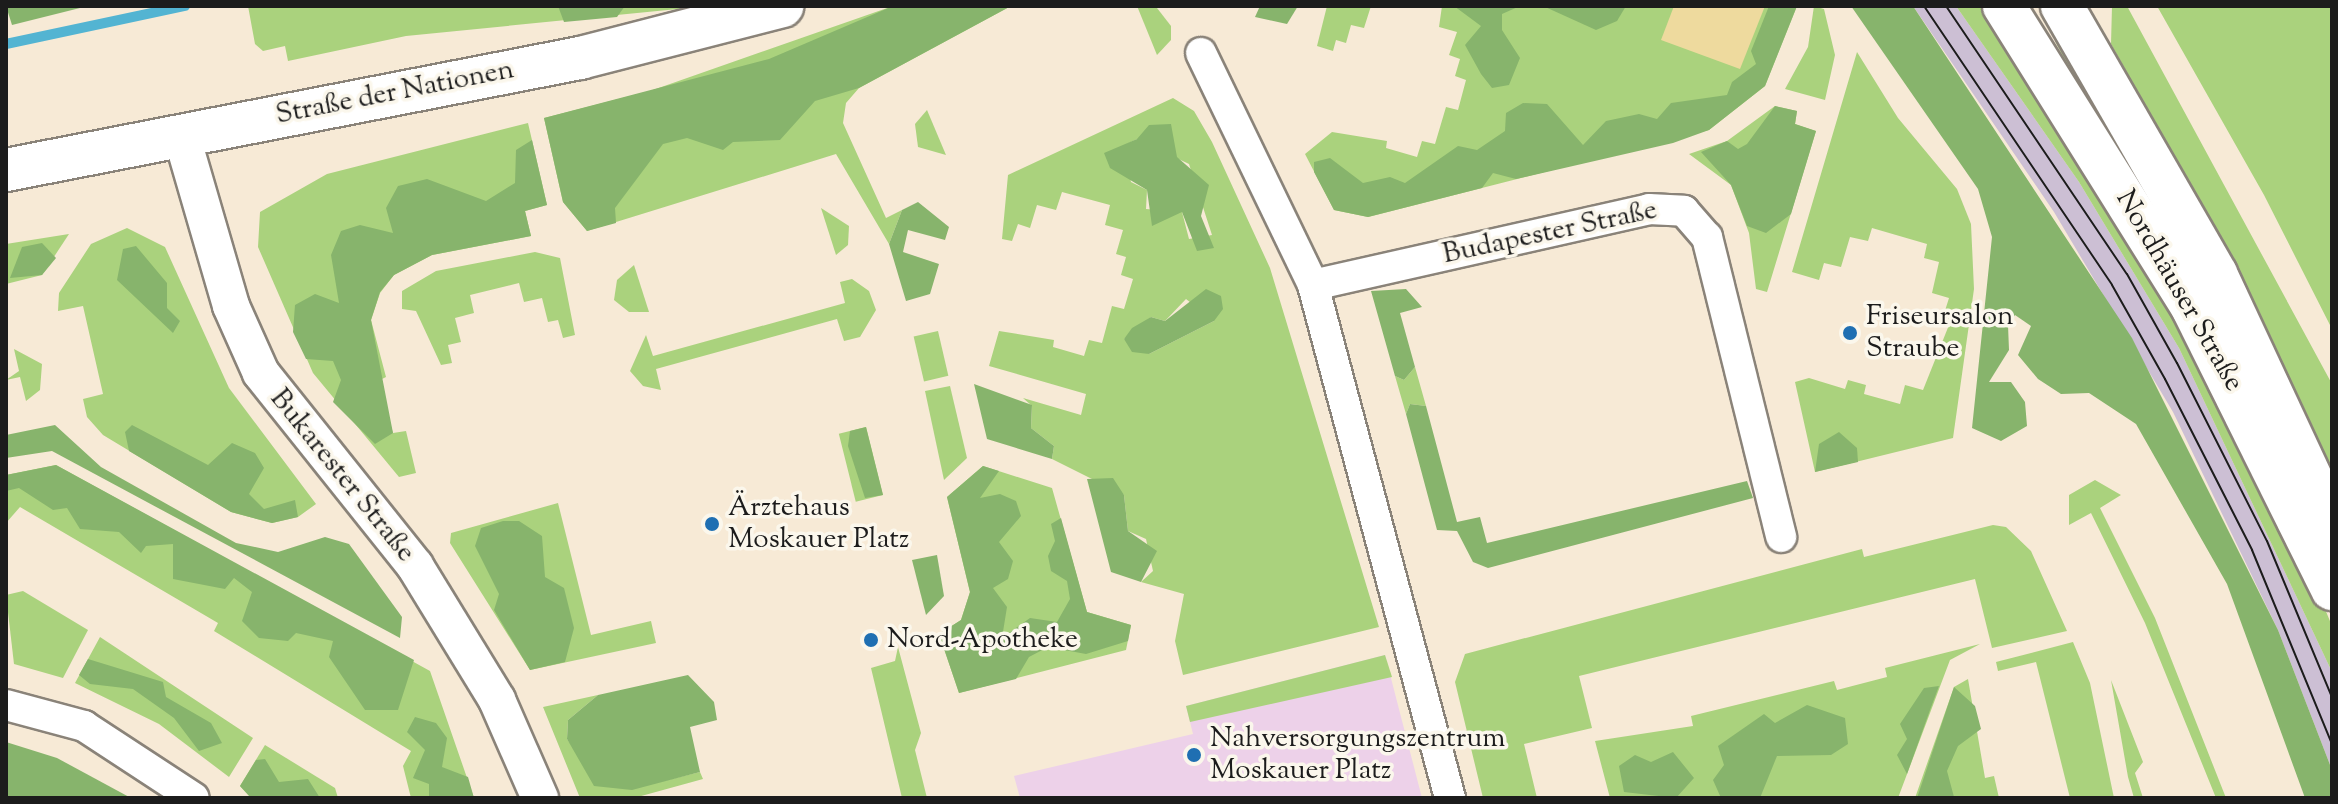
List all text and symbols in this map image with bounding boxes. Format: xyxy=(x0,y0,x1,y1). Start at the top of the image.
street label: Straße der Nationen xyxy=(273,53,517,133)
street label: Nordhäuser Straße xyxy=(2108,184,2250,398)
street label: Budapester Straße xyxy=(1440,194,1660,272)
place label: Friseursalon Straube xyxy=(1866,300,2014,366)
marker: Friseursalon Straube xyxy=(1841,324,1859,342)
street label: Bukarester Straße xyxy=(262,383,422,569)
place label: Ärztehaus Moskauer Platz xyxy=(728,491,909,557)
marker: Ärztehaus Moskauer Platz xyxy=(703,515,721,533)
place label: Nord-Apotheke xyxy=(887,623,1078,657)
marker: Nord-Apotheke xyxy=(862,631,880,649)
place label: Nahversorgungszentrum Moskauer Platz xyxy=(1210,722,1505,788)
marker: Nahversorgungszentrum Moskauer Platz xyxy=(1185,746,1203,764)

